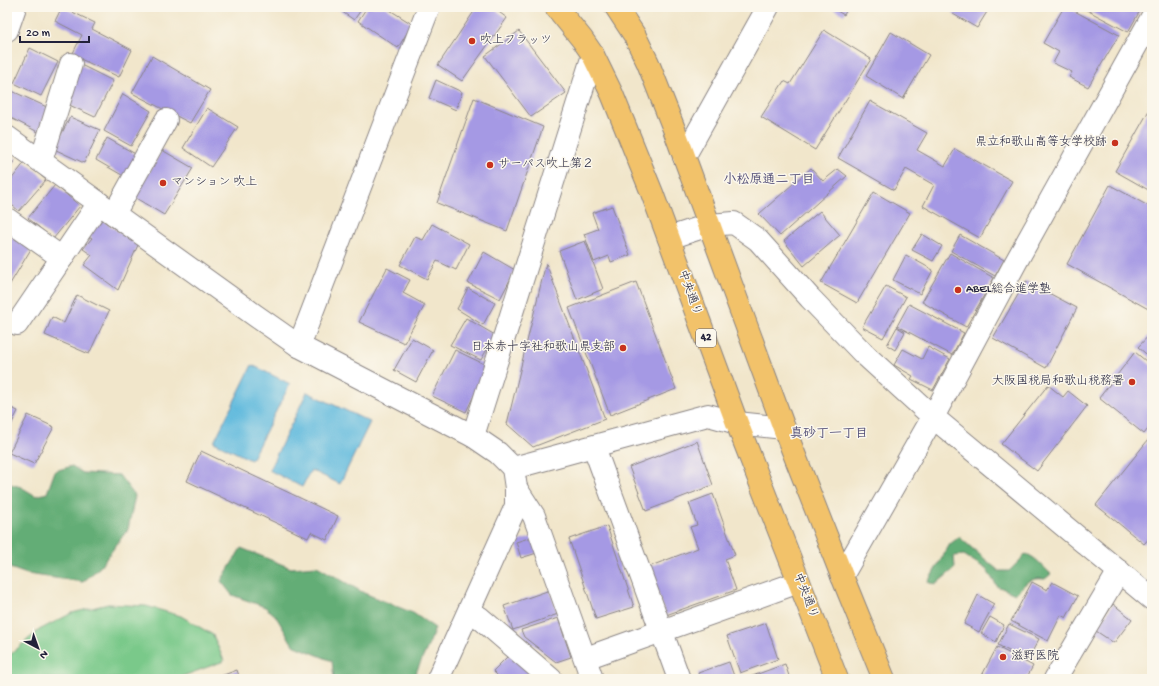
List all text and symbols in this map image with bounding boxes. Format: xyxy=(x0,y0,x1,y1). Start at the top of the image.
scale bar xyxy=(20,18,89,44)
text: 20 m xyxy=(26,27,51,41)
place label: 吹上フラッツ xyxy=(480,33,552,48)
marker: 吹上フラッツ xyxy=(467,36,477,46)
place label: 県立和歌山高等女学校跡 xyxy=(975,135,1107,150)
marker: 県立和歌山高等女学校跡 xyxy=(1110,138,1120,148)
place label: サーパス吹上第２ xyxy=(498,157,594,172)
marker: サーパス吹上第２ xyxy=(485,160,495,170)
district label: 小松原通二丁目 xyxy=(723,172,815,188)
place label: マンション 吹上 xyxy=(171,175,257,190)
marker: マンション 吹上 xyxy=(158,178,168,188)
street label: 中央通り xyxy=(674,268,705,318)
place label: ABEL総合進学塾 xyxy=(966,282,1051,297)
marker: ABEL総合進学塾 xyxy=(953,285,963,295)
road number: 42 xyxy=(696,329,716,347)
place label: 日本赤十字社和歌山県支部 xyxy=(471,340,615,355)
marker: 日本赤十字社和歌山県支部 xyxy=(618,343,628,353)
place label: 大阪国税局和歌山税務署 xyxy=(992,374,1124,389)
marker: 大阪国税局和歌山税務署 xyxy=(1127,377,1137,387)
district label: 真砂丁一丁目 xyxy=(790,426,868,442)
street label: 中央通り xyxy=(790,571,821,621)
north arrow xyxy=(18,628,58,668)
text: N xyxy=(37,647,50,661)
place label: 滋野医院 xyxy=(1011,649,1059,664)
marker: 滋野医院 xyxy=(998,652,1008,662)

